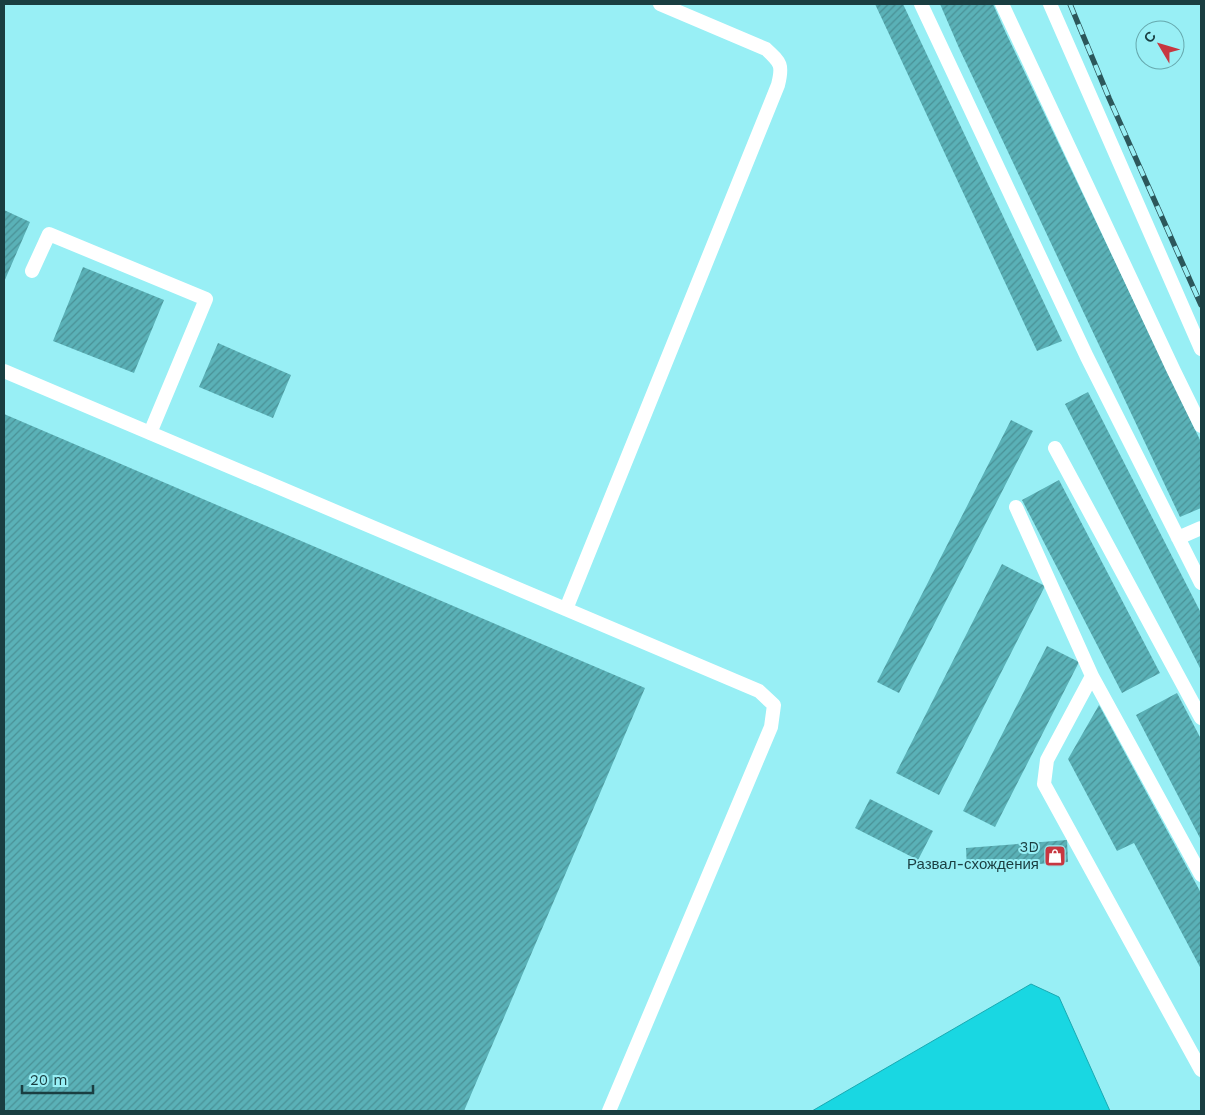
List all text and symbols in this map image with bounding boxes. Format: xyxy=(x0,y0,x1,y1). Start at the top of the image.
north arrow xyxy=(1135,20,1185,70)
text: С xyxy=(1140,28,1159,46)
place label: 3D Развал-схождения xyxy=(907,838,1039,873)
shop icon: 3D Развал-схождения xyxy=(1043,844,1067,868)
scale bar xyxy=(22,1062,94,1094)
text: 20 m xyxy=(30,1071,68,1089)

